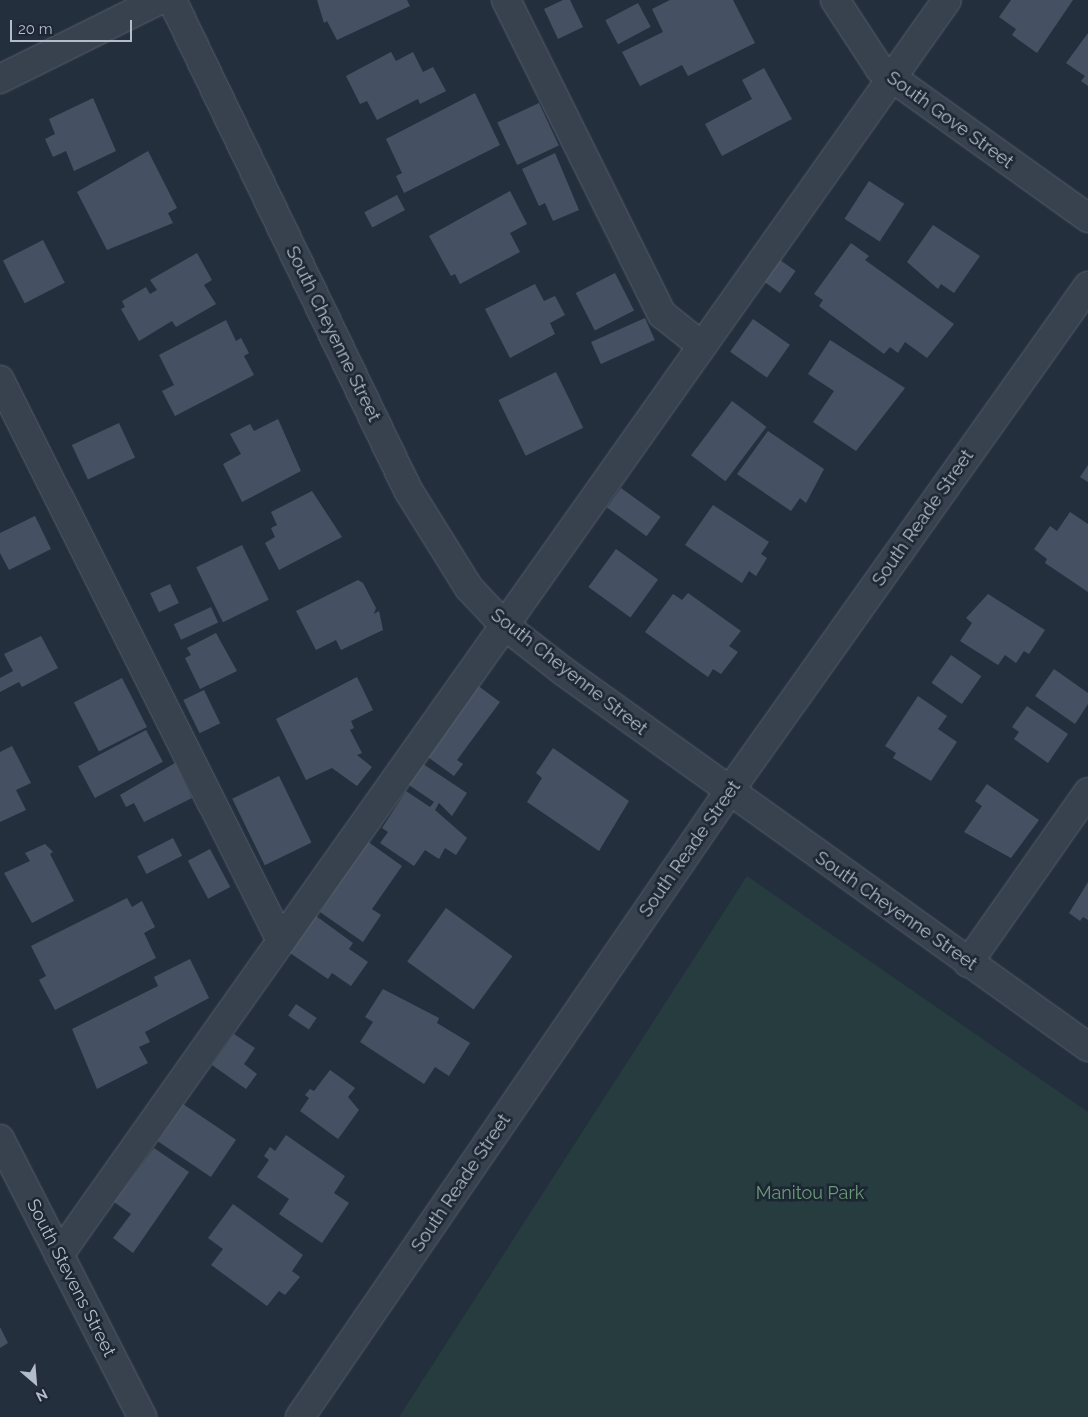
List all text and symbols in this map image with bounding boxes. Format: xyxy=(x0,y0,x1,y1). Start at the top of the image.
scale bar xyxy=(12,10,135,42)
text: 20 m xyxy=(18,20,53,38)
street label: South Gove Street xyxy=(883,67,1017,173)
street label: South Cheyenne Street xyxy=(281,243,385,425)
street label: South Reade Street xyxy=(868,446,978,590)
street label: South Cheyenne Street xyxy=(486,604,652,740)
street label: South Reade Street xyxy=(635,777,745,921)
street label: South Cheyenne Street xyxy=(811,847,981,975)
street label: South Reade Street xyxy=(407,1110,515,1256)
park label: Manitou Park xyxy=(756,1182,864,1204)
street label: South Stevens Street xyxy=(22,1196,120,1360)
north arrow xyxy=(10,1357,60,1407)
text: N xyxy=(33,1386,50,1405)

